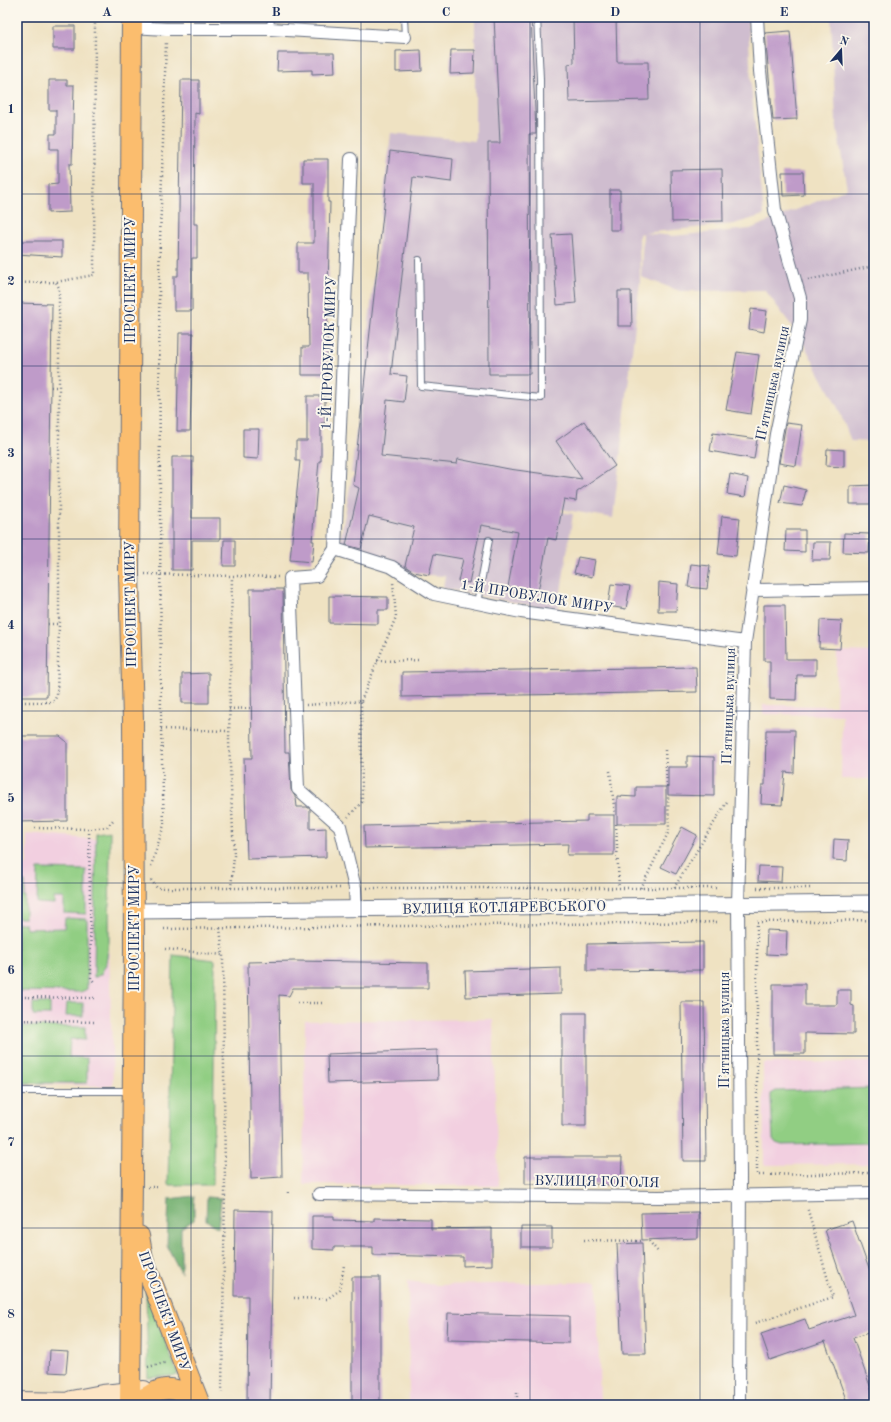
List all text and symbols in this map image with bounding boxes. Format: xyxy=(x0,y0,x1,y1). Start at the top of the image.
text: A xyxy=(102,6,112,19)
text: B xyxy=(271,6,281,19)
text: C xyxy=(442,6,450,19)
text: D xyxy=(610,6,620,19)
text: E xyxy=(780,6,789,19)
north arrow xyxy=(821,30,861,70)
text: N xyxy=(838,35,850,49)
text: 1 xyxy=(7,103,15,116)
street label: ПРОСПЕКТ МИРУ xyxy=(124,216,138,343)
text: 2 xyxy=(7,275,15,288)
street label: 1-Й ПРОВУЛОК МИРУ xyxy=(315,275,339,430)
street label: Пʼятницька вулиця xyxy=(754,324,792,442)
text: 3 xyxy=(7,447,15,460)
street label: ПРОСПЕКТ МИРУ xyxy=(123,540,139,668)
street label: 1-Й ПРОВУЛОК МИРУ xyxy=(459,574,615,616)
text: 4 xyxy=(7,619,15,632)
street label: Пʼятницька вулиця xyxy=(720,647,738,765)
text: 5 xyxy=(7,792,15,805)
street label: ПРОСПЕКТ МИРУ xyxy=(128,864,142,991)
street label: ВУЛИЦЯ КОТЛЯРЕВСЬКОГО xyxy=(402,899,606,917)
text: 6 xyxy=(7,964,15,977)
street label: Пʼятницька вулиця xyxy=(718,971,732,1089)
text: 7 xyxy=(7,1136,15,1149)
street label: ВУЛИЦЯ ГОГОЛЯ xyxy=(534,1174,660,1190)
street label: ПРОСПЕКТ МИРУ xyxy=(136,1249,192,1374)
text: 8 xyxy=(7,1308,15,1321)

